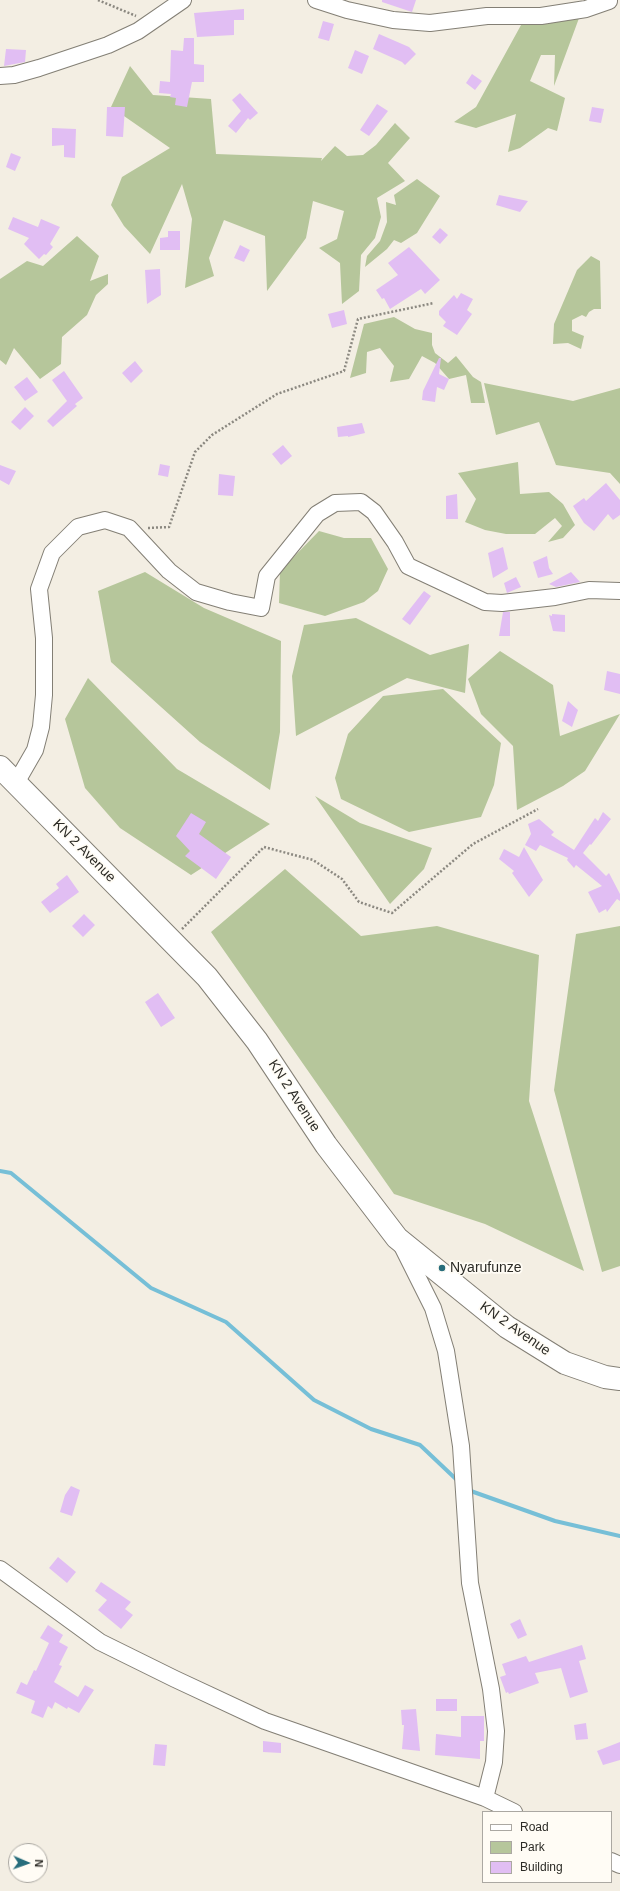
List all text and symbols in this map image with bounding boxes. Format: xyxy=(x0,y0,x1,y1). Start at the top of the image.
street label: KN 2 Avenue xyxy=(49,816,119,886)
street label: KN 2 Avenue xyxy=(265,1057,323,1135)
place label: Nyarufunze xyxy=(450,1260,522,1276)
marker: Nyarufunze xyxy=(437,1263,447,1273)
street label: KN 2 Avenue xyxy=(476,1299,554,1359)
legend xyxy=(482,1811,612,1883)
text: Road xyxy=(520,1820,549,1834)
text: Park xyxy=(520,1840,545,1854)
north arrow xyxy=(8,1843,48,1883)
text: N xyxy=(33,1859,45,1868)
text: Building xyxy=(520,1860,563,1874)

